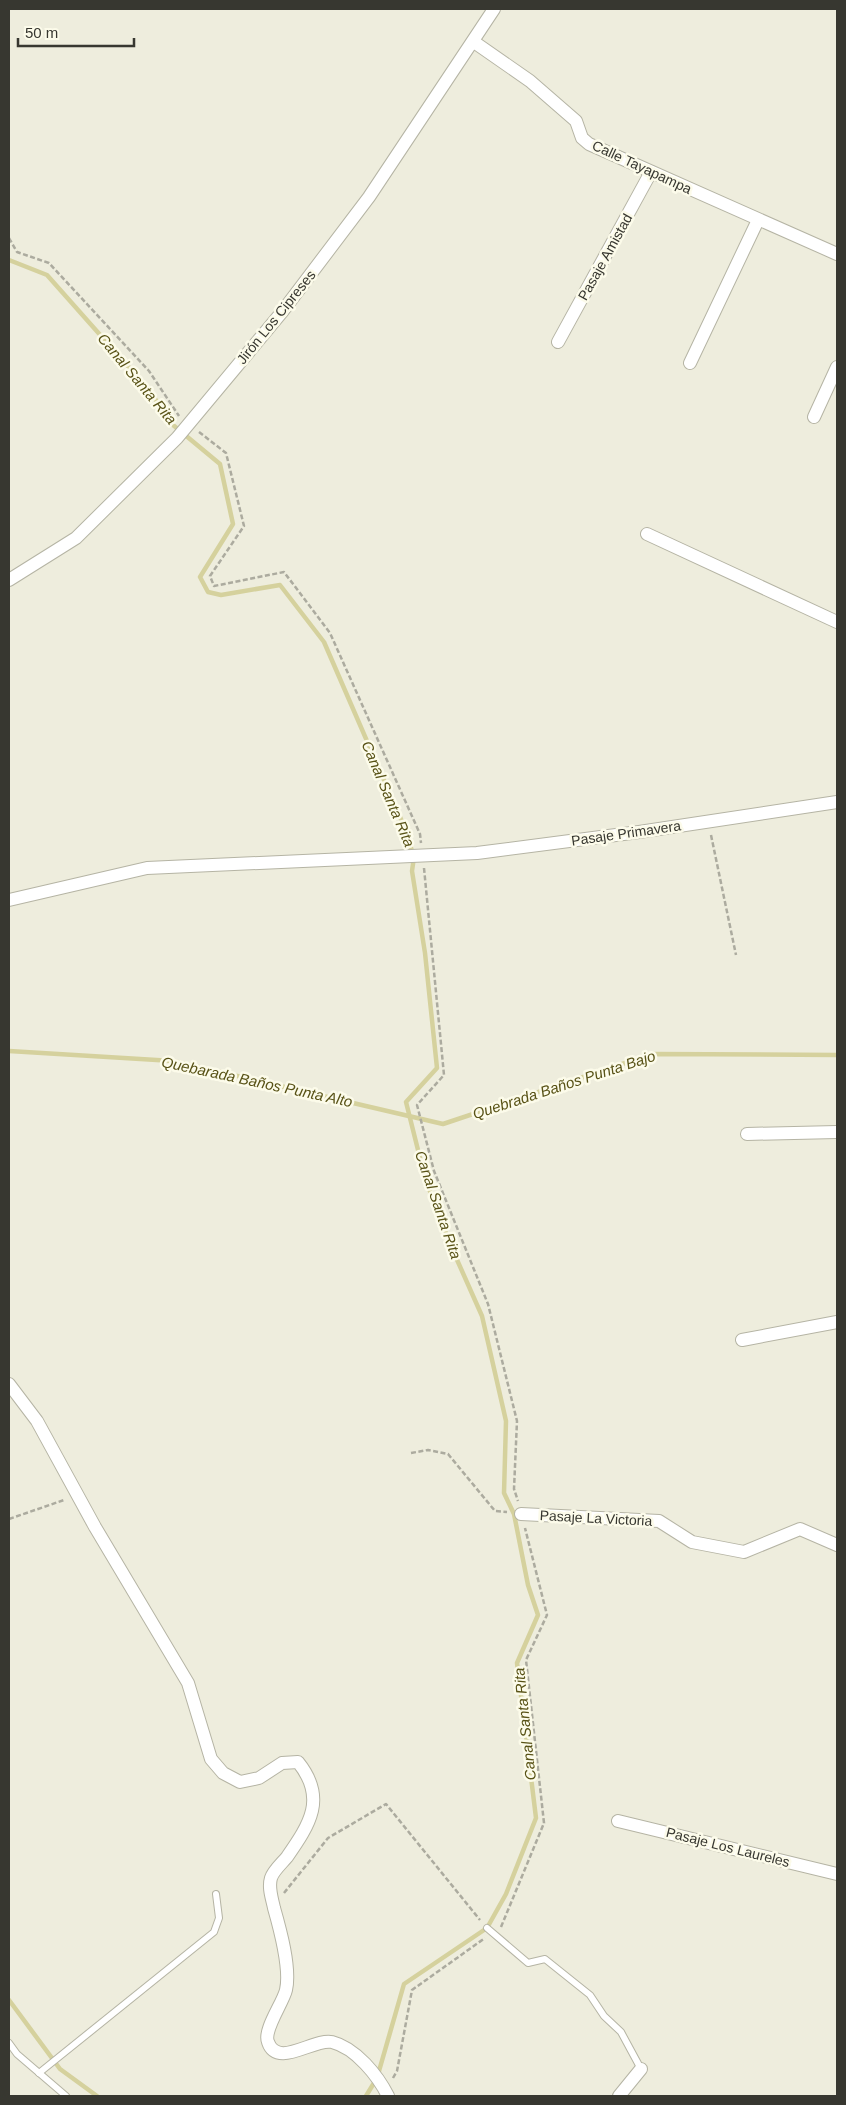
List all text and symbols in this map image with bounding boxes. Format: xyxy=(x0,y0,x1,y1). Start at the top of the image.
scale bar xyxy=(18,15,134,47)
text: 50 m xyxy=(25,24,58,41)
street label: Calle Tayapampa xyxy=(590,137,694,197)
street label: Pasaje Amistad xyxy=(575,211,635,303)
street label: Jirón Los Cipreses xyxy=(233,267,319,367)
water label: Canal Santa Rita xyxy=(94,330,180,428)
water label: Canal Santa Rita xyxy=(358,738,418,849)
street label: Pasaje Primavera xyxy=(570,817,682,849)
water label: Quebrada Baños Punta Bajo xyxy=(470,1047,657,1122)
water label: Quebarada Baños Punta Alto xyxy=(160,1053,354,1110)
water label: Canal Santa Rita xyxy=(412,1148,465,1261)
street label: Pasaje La Victoria xyxy=(539,1507,653,1529)
water label: Canal Santa Rita xyxy=(510,1667,539,1781)
street label: Pasaje Los Laureles xyxy=(665,1824,791,1870)

